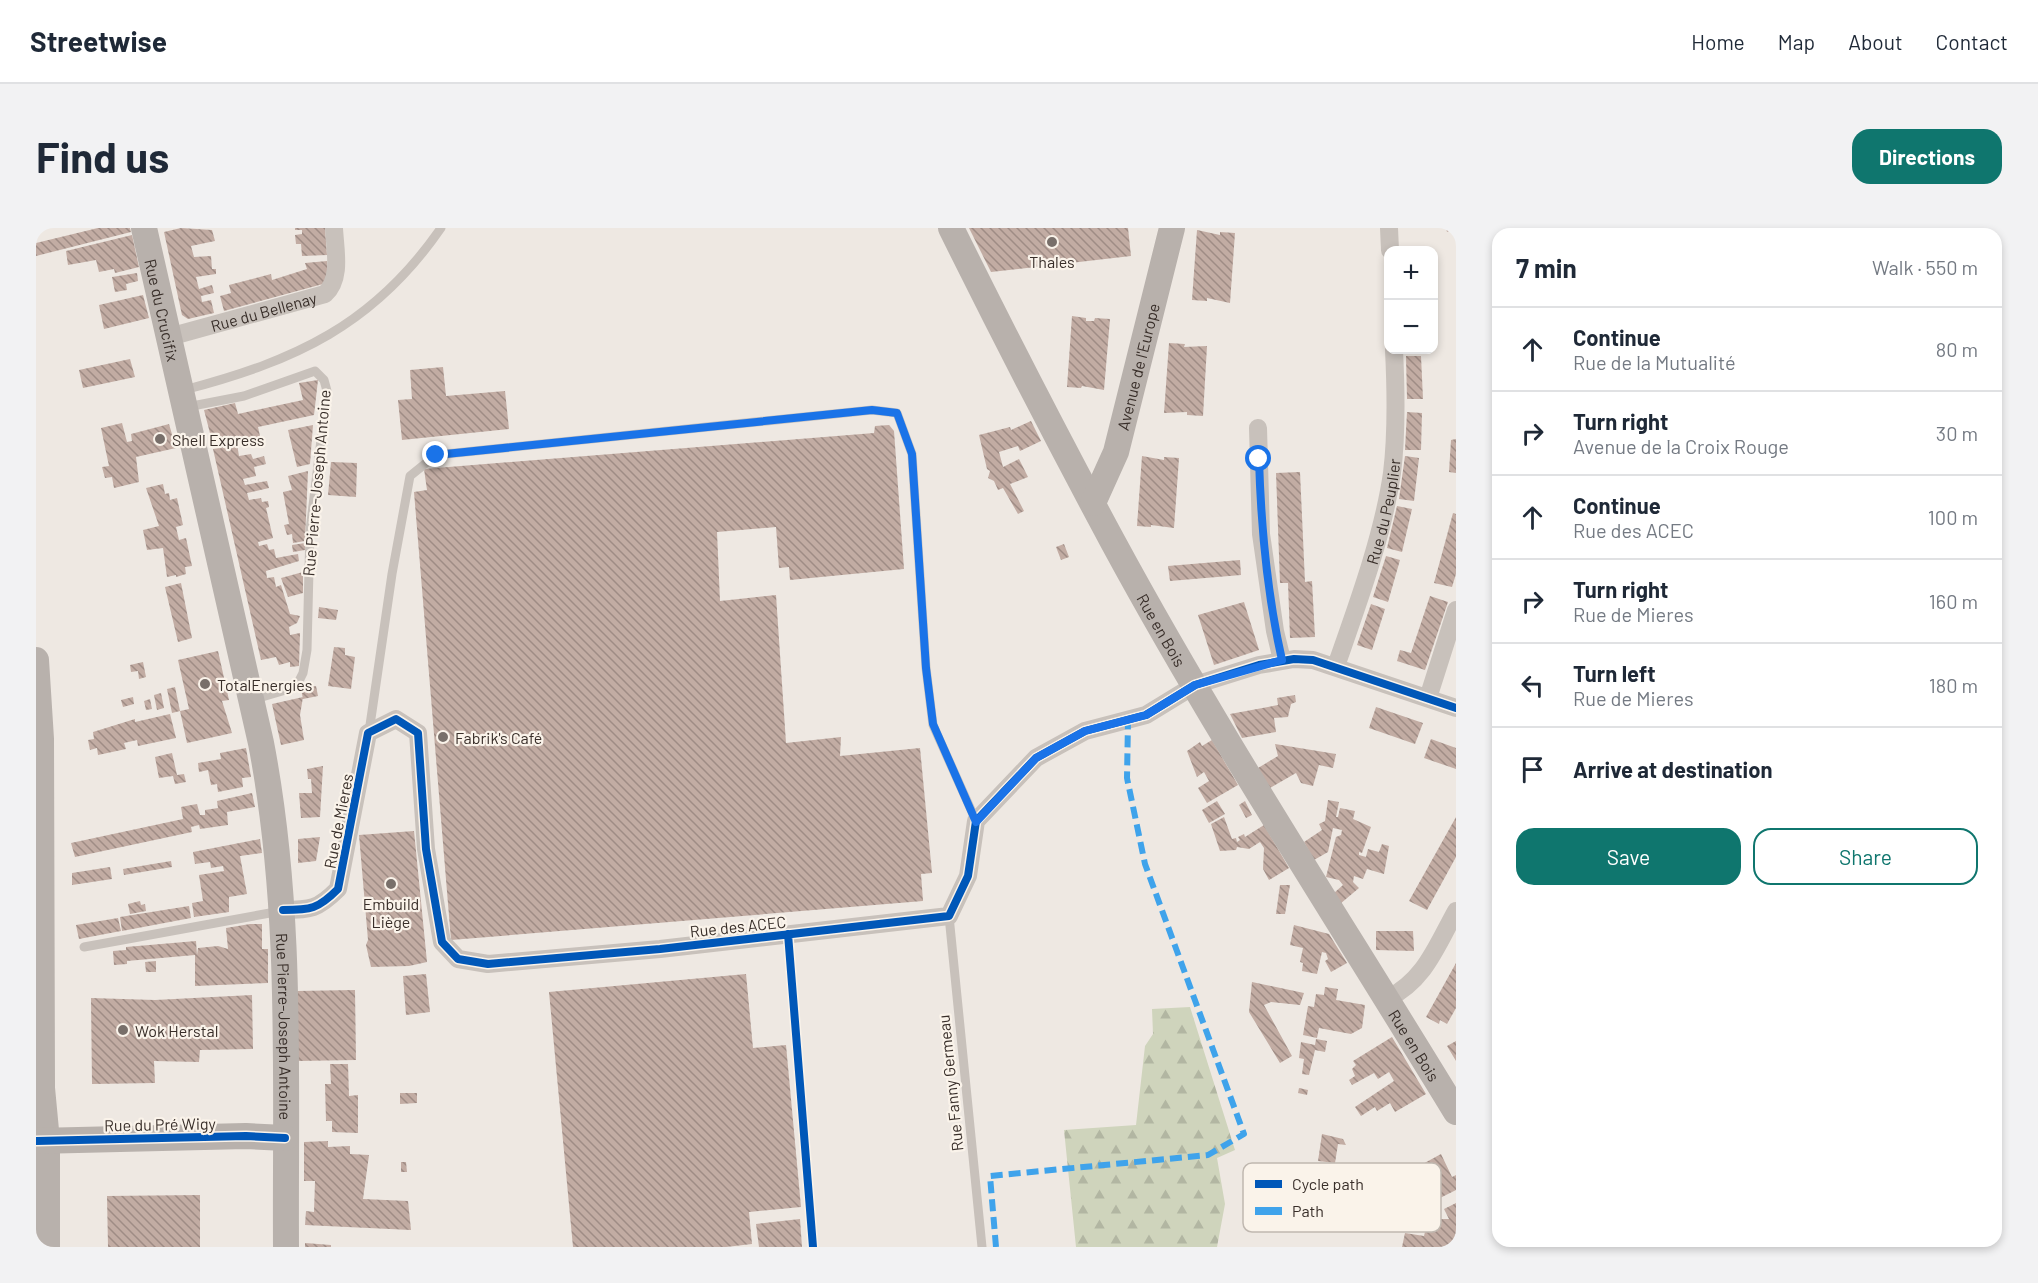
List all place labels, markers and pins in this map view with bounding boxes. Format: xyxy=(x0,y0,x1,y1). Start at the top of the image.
marker: Thales xyxy=(1045,235,1059,249)
place label: Thales xyxy=(1029,252,1075,271)
place label: Shell Express xyxy=(172,430,264,449)
marker: Shell Express xyxy=(153,432,167,446)
place label: TotalEnergies xyxy=(217,675,312,694)
marker: TotalEnergies xyxy=(198,677,212,691)
place label: Fabrik's Café xyxy=(455,728,542,747)
marker: Fabrik's Café xyxy=(436,730,450,744)
marker: Embuild Liège xyxy=(384,877,398,891)
place label: Embuild Liège xyxy=(363,894,419,931)
place label: Wok Herstal xyxy=(135,1021,218,1040)
marker: Wok Herstal xyxy=(116,1023,130,1037)

